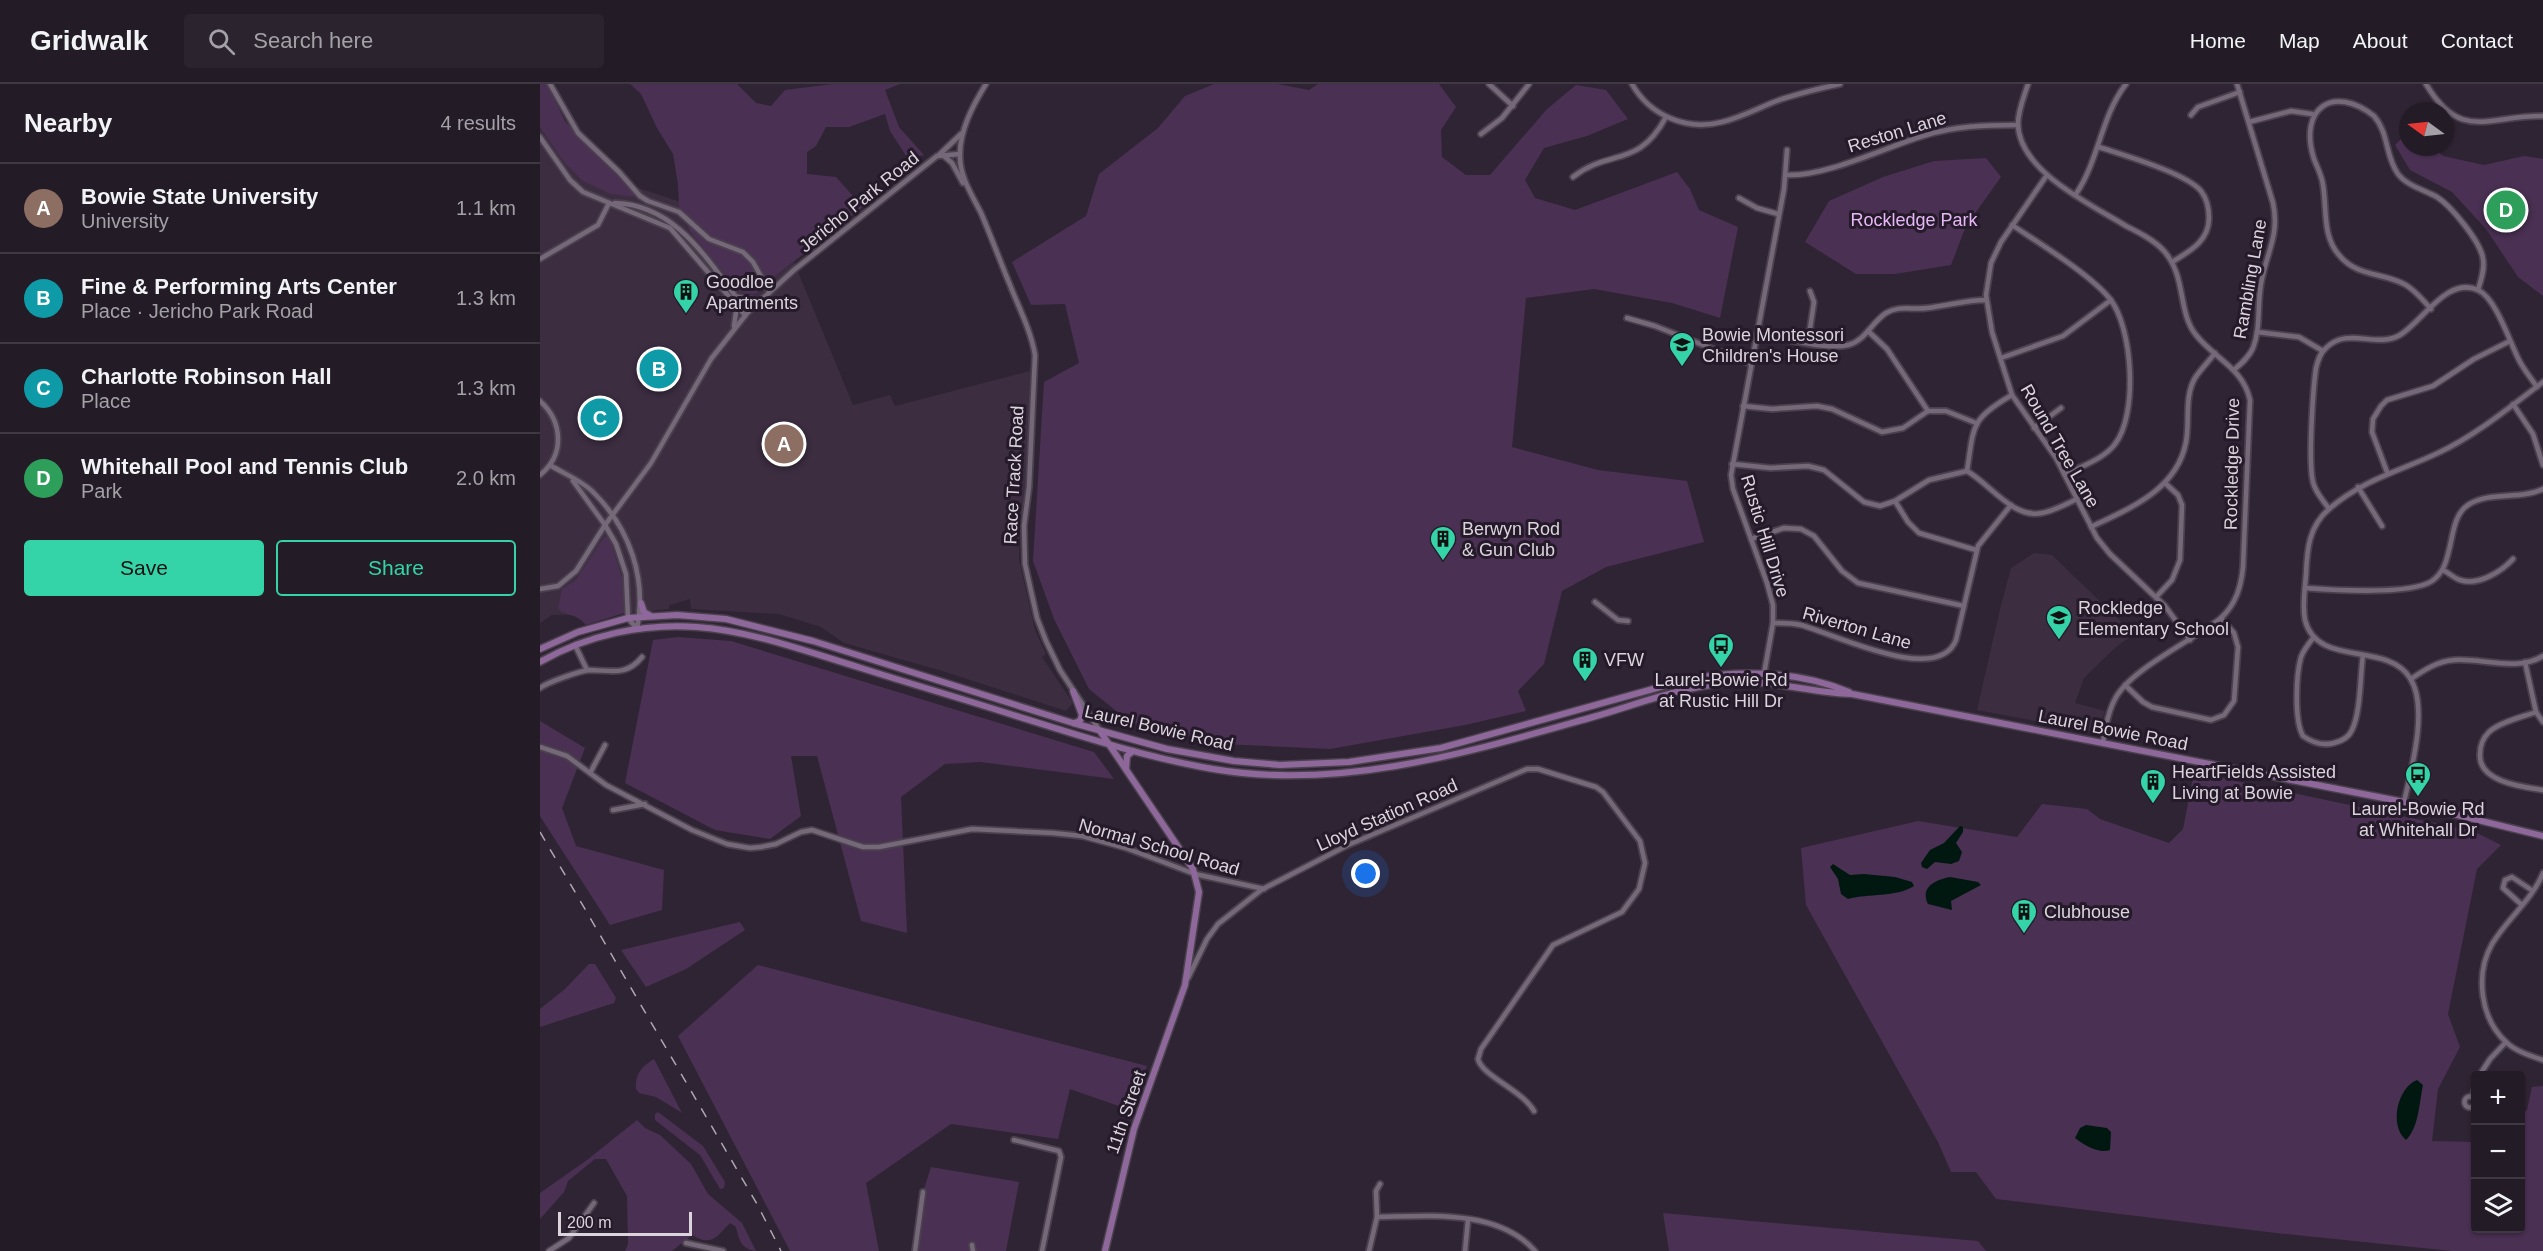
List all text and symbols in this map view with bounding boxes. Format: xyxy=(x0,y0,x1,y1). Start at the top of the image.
search box xyxy=(184,14,604,68)
text: Gridwalk xyxy=(30,25,148,56)
icon: search xyxy=(205,25,238,58)
text: Search here xyxy=(253,28,373,53)
text: Home xyxy=(2190,29,2246,52)
text: Map xyxy=(2279,29,2320,52)
text: About xyxy=(2353,29,2408,52)
text: Contact xyxy=(2441,29,2513,52)
north arrow xyxy=(2399,102,2453,156)
text: Nearby xyxy=(24,108,112,138)
street label: Reston Lane xyxy=(1845,108,1949,156)
text: 4 results xyxy=(440,112,516,134)
street label: Jericho Park Road xyxy=(795,148,923,256)
text: Bowie State University xyxy=(81,184,318,209)
pin: D xyxy=(2486,188,2526,232)
text: A xyxy=(36,197,51,219)
text: 1.1 km xyxy=(456,197,516,219)
text: University xyxy=(81,210,169,232)
park label: Rockledge Park xyxy=(1850,210,1979,230)
street label: Rambling Lane xyxy=(2230,218,2270,340)
place label: Goodloe Apartments xyxy=(706,272,798,313)
text: Fine & Performing Arts Center xyxy=(81,274,397,299)
building icon: Goodloe Apartments xyxy=(671,277,701,315)
text: B xyxy=(36,287,51,309)
text: 1.3 km xyxy=(456,287,516,309)
text: Place · Jericho Park Road xyxy=(81,300,313,322)
place label: Bowie Montessori Children's House xyxy=(1702,325,1844,366)
school or university icon: Bowie Montessori Children's House xyxy=(1667,330,1697,368)
pin: B xyxy=(640,346,678,392)
text: Charlotte Robinson Hall xyxy=(81,364,332,389)
text: C xyxy=(36,377,51,399)
text: 1.3 km xyxy=(456,377,516,399)
street label: Round Tree Lane xyxy=(2017,381,2103,511)
text: Place xyxy=(81,390,131,412)
pin: C xyxy=(580,396,620,440)
street label: Rockledge Drive xyxy=(2221,398,2243,530)
street label: Race Track Road xyxy=(1000,405,1028,545)
pin: A xyxy=(764,422,804,466)
text: Whitehall Pool and Tennis Club xyxy=(81,454,408,479)
text: D xyxy=(36,467,51,489)
text: 2.0 km xyxy=(456,467,516,489)
street label: Rustic Hill Drive xyxy=(1737,472,1793,600)
text: Park xyxy=(81,480,122,502)
place label: Berwyn Rod & Gun Club xyxy=(1462,519,1560,560)
building icon: Berwyn Rod & Gun Club xyxy=(1428,524,1458,562)
button: Save xyxy=(24,540,264,596)
button: Share xyxy=(276,540,516,596)
place label: Rockledge Elementary School xyxy=(2078,598,2229,639)
street label: Riverton Lane xyxy=(1800,603,1914,653)
school or university icon: Rockledge Elementary School xyxy=(2044,603,2074,641)
bus stop icon: Laurel-Bowie Rd at Rustic Hill Dr xyxy=(1706,631,1736,669)
building icon: VFW xyxy=(1570,645,1600,683)
place label: VFW xyxy=(1604,650,1644,670)
place label: Laurel-Bowie Rd at Rustic Hill Dr xyxy=(1654,670,1788,711)
street label: Laurel Bowie Road xyxy=(1083,701,1235,755)
street label: Laurel Bowie Road xyxy=(2036,706,2190,754)
bus stop icon: Laurel-Bowie Rd at Whitehall Dr xyxy=(2403,760,2433,798)
place label: HeartFields Assisted Living at Bowie xyxy=(2172,762,2336,803)
building icon: HeartFields Assisted Living at Bowie xyxy=(2138,767,2168,805)
street label: Lloyd Station Road xyxy=(1313,775,1461,855)
place label: Laurel-Bowie Rd at Whitehall Dr xyxy=(2351,799,2485,840)
street label: Normal School Road xyxy=(1076,814,1242,880)
your location xyxy=(1351,859,1380,888)
building icon: Clubhouse xyxy=(2009,897,2039,935)
place label: Clubhouse xyxy=(2044,902,2130,922)
street label: 11th Street xyxy=(1102,1068,1150,1156)
map controls xyxy=(2471,1071,2525,1233)
button: + xyxy=(2471,1071,2525,1125)
button: − xyxy=(2471,1125,2525,1179)
button: layers xyxy=(2471,1179,2525,1233)
scale bar xyxy=(558,1209,692,1236)
text: 200 m xyxy=(567,1214,611,1231)

